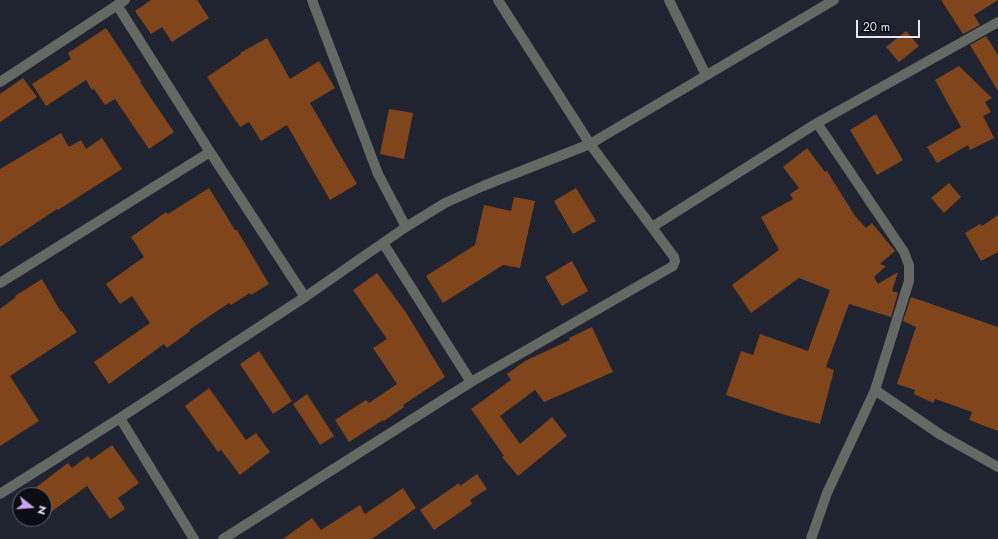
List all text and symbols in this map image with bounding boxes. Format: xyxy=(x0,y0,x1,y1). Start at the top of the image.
scale bar xyxy=(858,12,922,38)
text: 20 m xyxy=(863,18,890,36)
north arrow xyxy=(12,487,52,527)
text: N xyxy=(34,504,51,517)

